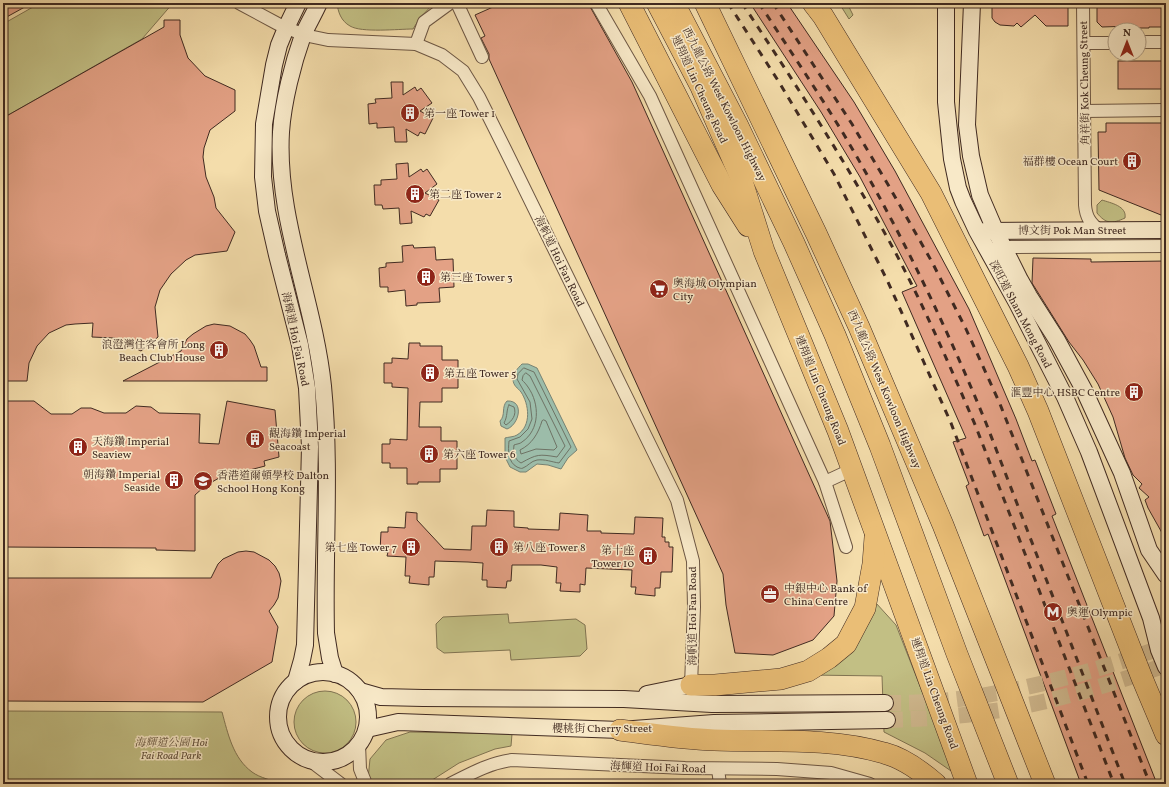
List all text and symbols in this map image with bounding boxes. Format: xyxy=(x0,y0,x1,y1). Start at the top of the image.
street label: 角祥街 Kok Cheung Street xyxy=(1077,20,1094,145)
north arrow xyxy=(1107,22,1147,62)
street label: 西九龍公路 West Kowloon Highway xyxy=(678,25,769,184)
text: N xyxy=(1123,26,1131,41)
street label: 連翔道 Lin Cheung Road xyxy=(667,33,730,146)
building icon: 第一座 Tower 1 xyxy=(399,102,421,124)
place label: 第一座 Tower 1 xyxy=(424,107,495,122)
building icon: 福群樓 Ocean Court xyxy=(1121,150,1143,172)
place label: 福群樓 Ocean Court xyxy=(1023,155,1118,170)
building icon: 第二座 Tower 2 xyxy=(404,183,426,205)
place label: 第二座 Tower 2 xyxy=(429,188,502,203)
street label: 海帆道 Hoi Fan Road xyxy=(530,214,587,310)
street label: 博文街 Pok Man Street xyxy=(1018,224,1126,239)
street label: 深旺道 Sham Mong Road xyxy=(985,258,1055,371)
building icon: 第三座 Tower 3 xyxy=(415,266,437,288)
place label: 第三座 Tower 3 xyxy=(440,271,513,286)
place label: 奧海城 Olympian City xyxy=(673,277,757,305)
supermarket icon: 奧海城 Olympian City xyxy=(648,278,670,300)
street label: 海輝道 Hoi Fai Road xyxy=(277,291,312,388)
street label: 西九龍公路 West Kowloon Highway xyxy=(843,308,924,471)
street label: 連翔道 Lin Cheung Road xyxy=(791,333,849,448)
place label: 浪澄灣住客會所 Long Beach Club House xyxy=(102,338,205,366)
building icon: 浪澄灣住客會所 Long Beach Club House xyxy=(208,339,230,361)
building icon: 第五座 Tower 5 xyxy=(419,362,441,384)
place label: 第五座 Tower 5 xyxy=(444,367,516,382)
building icon: 滙豐中心 HSBC Centre xyxy=(1123,381,1145,403)
place label: 滙豐中心 HSBC Centre xyxy=(1011,386,1120,401)
place label: 觀海鑽 Imperial Seacoast xyxy=(269,427,346,455)
building icon: 觀海鑽 Imperial Seacoast xyxy=(244,428,266,450)
place label: 天海鑽 Imperial Seaview xyxy=(92,435,169,463)
building icon: 天海鑽 Imperial Seaview xyxy=(67,436,89,458)
building icon: 第六座 Tower 6 xyxy=(418,443,440,465)
place label: 第六座 Tower 6 xyxy=(443,448,516,463)
place label: 朝海鑽 Imperial Seaside xyxy=(83,468,160,496)
building icon: 朝海鑽 Imperial Seaside xyxy=(163,469,185,491)
place label: 香港道爾頓學校 Dalton School Hong Kong xyxy=(217,469,330,497)
school or university icon: 香港道爾頓學校 Dalton School Hong Kong xyxy=(192,470,214,492)
building icon: 第七座 Tower 7 xyxy=(400,536,422,558)
building icon: 第八座 Tower 8 xyxy=(488,536,510,558)
place label: 第七座 Tower 7 xyxy=(325,541,397,556)
place label: 第八座 Tower 8 xyxy=(513,541,586,556)
place label: 第十座 Tower 10 xyxy=(591,544,634,572)
building icon: 第十座 Tower 10 xyxy=(637,545,659,567)
street label: 海帆道 Hoi Fan Road xyxy=(686,566,701,666)
place label: 中銀中心 Bank of China Centre xyxy=(784,582,868,610)
office icon: 中銀中心 Bank of China Centre xyxy=(759,583,781,605)
metro station icon: 奧運 Olympic xyxy=(1042,601,1064,623)
place label: 奧運 Olympic xyxy=(1067,606,1133,621)
street label: 連翔道 Lin Cheung Road xyxy=(906,636,961,751)
street label: 櫻桃街 Cherry Street xyxy=(552,722,652,737)
park label: 海輝道公園 Hoi Fai Road Park xyxy=(135,736,208,764)
street label: 海輝道 Hoi Fai Road xyxy=(610,759,706,778)

